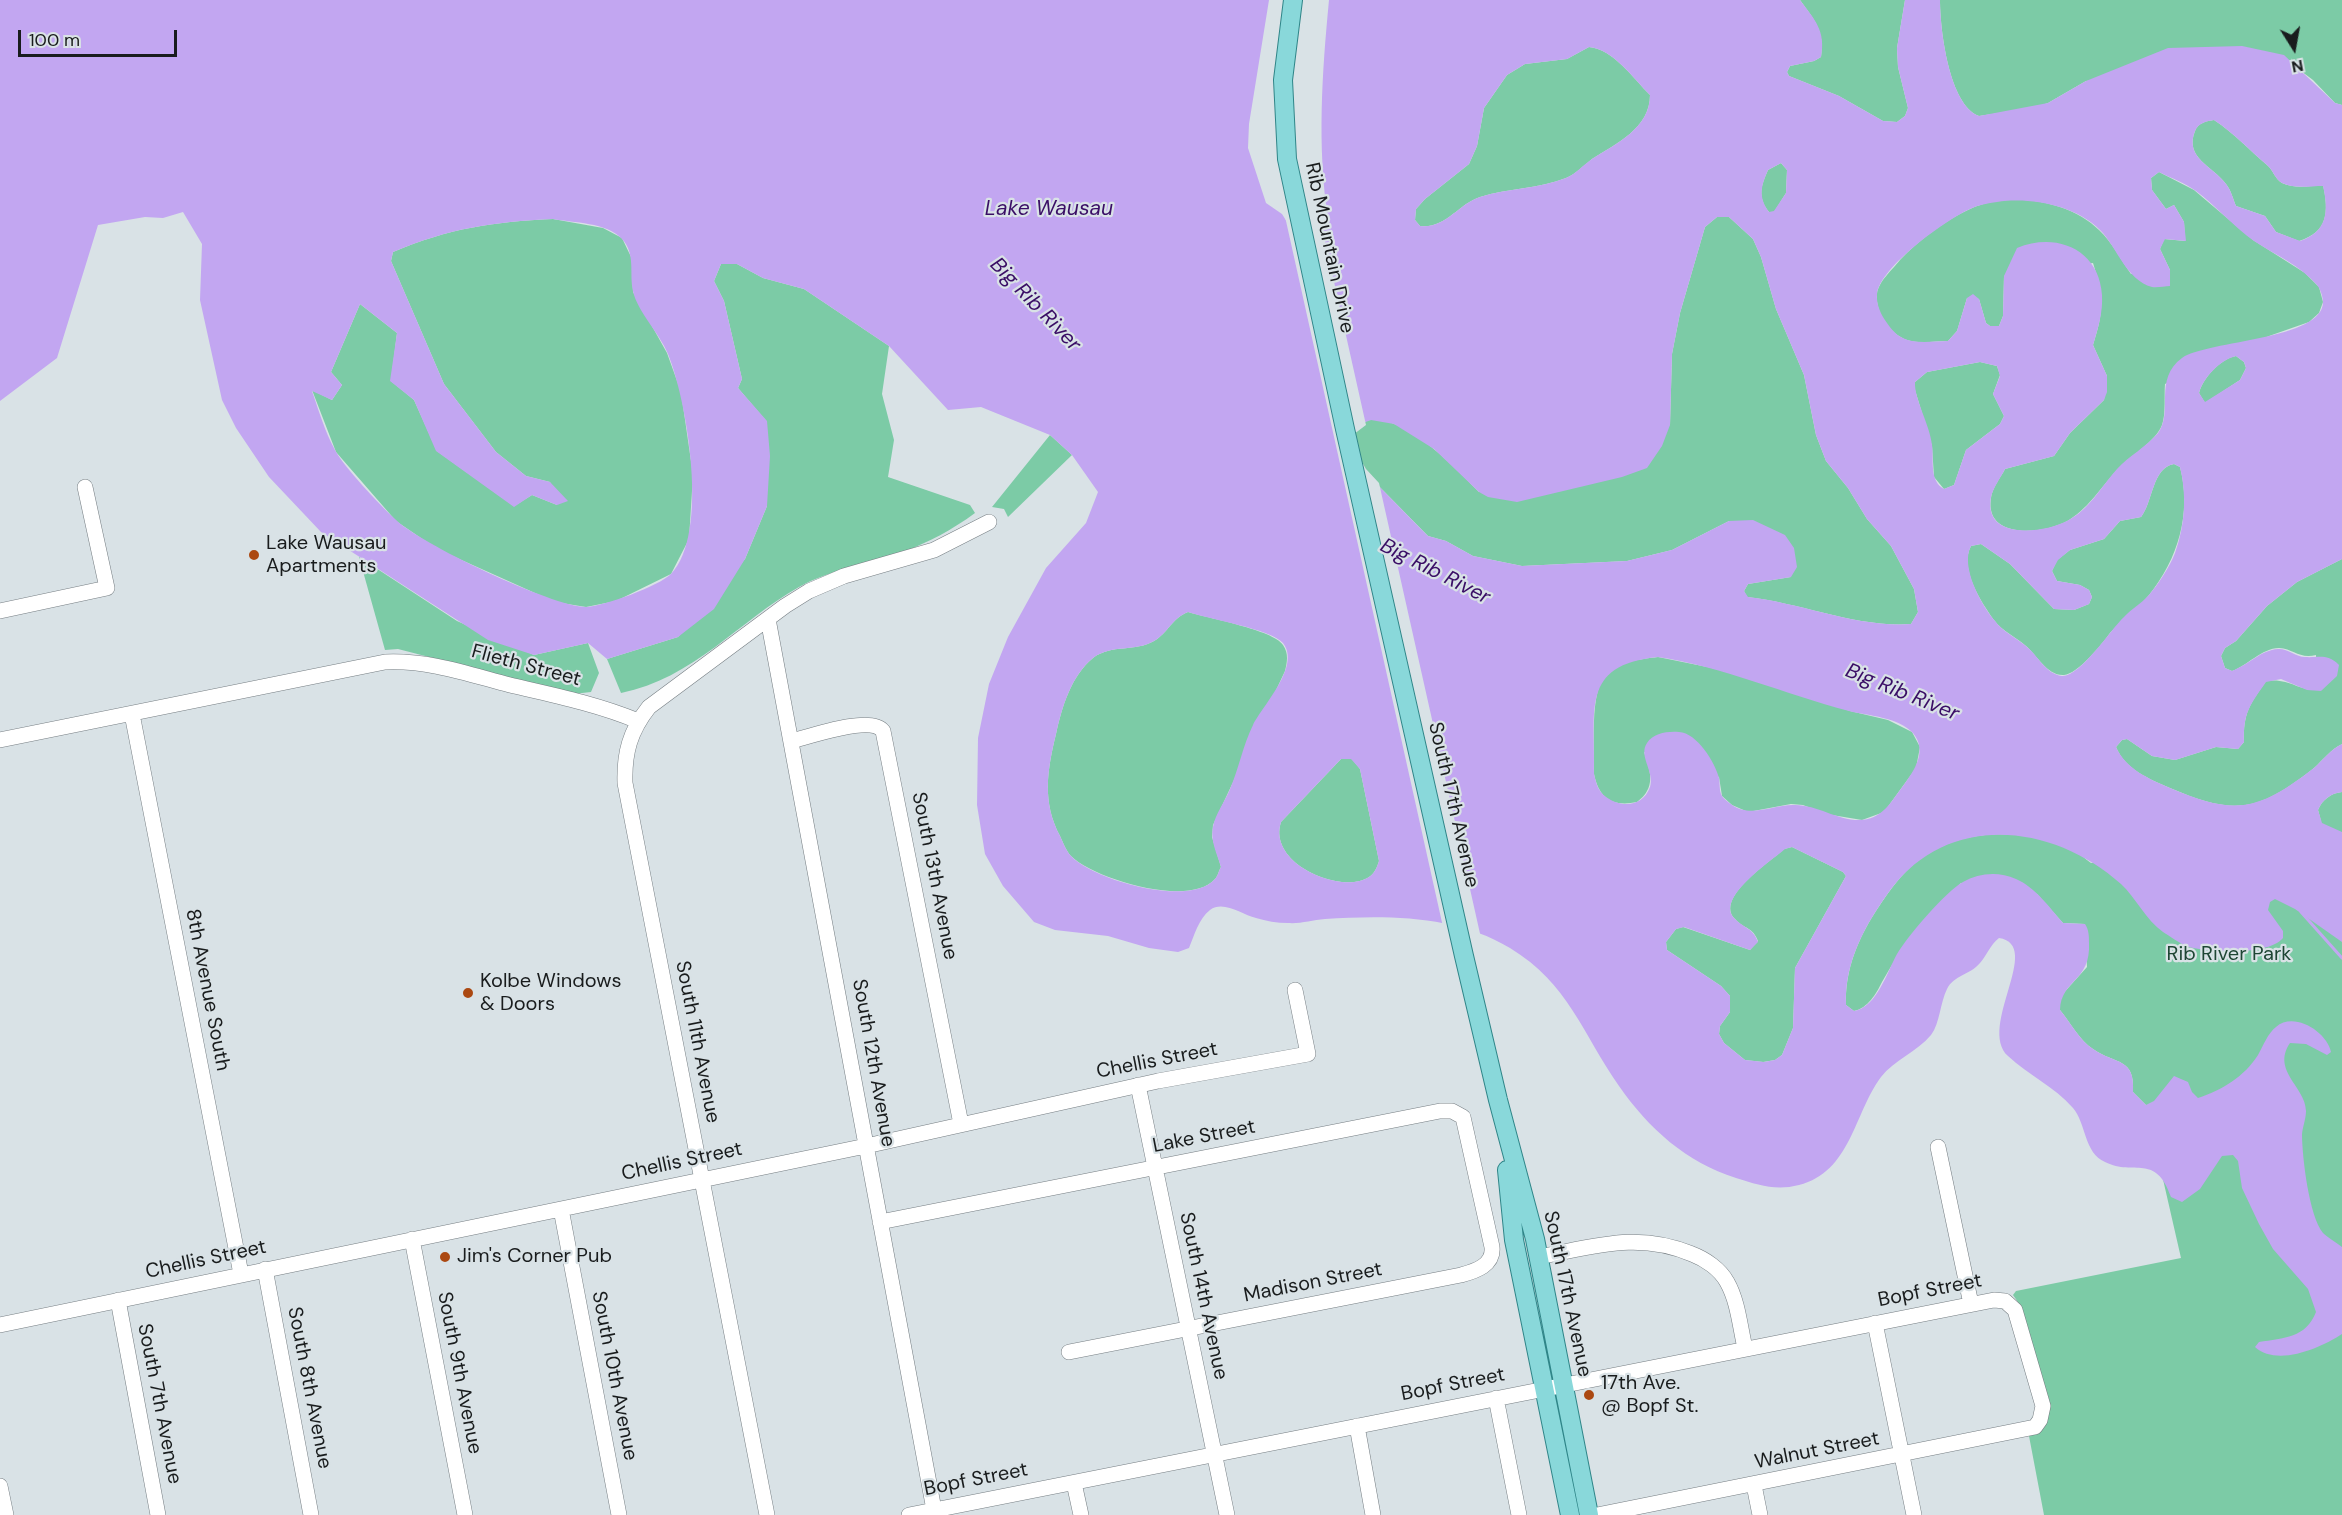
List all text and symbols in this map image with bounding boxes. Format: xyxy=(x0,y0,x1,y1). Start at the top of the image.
scale bar xyxy=(21,18,180,56)
north arrow xyxy=(2264,18,2324,78)
text: 100 m xyxy=(29,28,80,52)
text: N xyxy=(2290,55,2305,78)
street label: Rib Mountain Drive xyxy=(1299,160,1359,336)
water label: Lake Wausau xyxy=(985,196,1113,222)
water label: Big Rib River xyxy=(984,253,1086,357)
place label: Lake Wausau Apartments xyxy=(266,532,387,579)
water label: Big Rib River xyxy=(1376,534,1494,610)
marker: Lake Wausau Apartments xyxy=(247,548,261,562)
street label: Flieth Street xyxy=(469,640,583,692)
water label: Big Rib River xyxy=(1842,659,1962,727)
street label: South 17th Avenue xyxy=(1422,720,1484,890)
street label: South 13th Avenue xyxy=(906,790,962,962)
street label: 8th Avenue South xyxy=(180,907,234,1073)
park label: Rib River Park xyxy=(2167,943,2291,967)
street label: South 11th Avenue xyxy=(670,959,724,1125)
place label: Kolbe Windows & Doors xyxy=(480,970,621,1017)
street label: South 12th Avenue xyxy=(846,977,900,1149)
marker: Kolbe Windows & Doors xyxy=(461,986,475,1000)
street label: Chellis Street xyxy=(1094,1037,1220,1085)
street label: Lake Street xyxy=(1151,1115,1257,1159)
street label: Chellis Street xyxy=(619,1137,745,1187)
street label: South 17th Avenue xyxy=(1538,1209,1596,1379)
street label: South 14th Avenue xyxy=(1174,1210,1232,1382)
street label: Chellis Street xyxy=(143,1235,269,1285)
place label: Jim's Corner Pub xyxy=(457,1245,612,1269)
marker: Jim's Corner Pub xyxy=(438,1250,452,1264)
street label: Madison Street xyxy=(1242,1258,1384,1308)
street label: Bopf Street xyxy=(1876,1269,1984,1313)
street label: South 10th Avenue xyxy=(586,1289,642,1463)
street label: South 9th Avenue xyxy=(432,1290,486,1456)
street label: South 8th Avenue xyxy=(282,1305,336,1471)
street label: South 7th Avenue xyxy=(132,1322,186,1486)
street label: Bopf Street xyxy=(1399,1363,1507,1407)
place label: 17th Ave. @ Bopf St. xyxy=(1601,1372,1698,1419)
marker: 17th Ave. @ Bopf St. xyxy=(1582,1388,1596,1402)
street label: Walnut Street xyxy=(1753,1427,1881,1475)
street label: Bopf Street xyxy=(922,1458,1030,1502)

